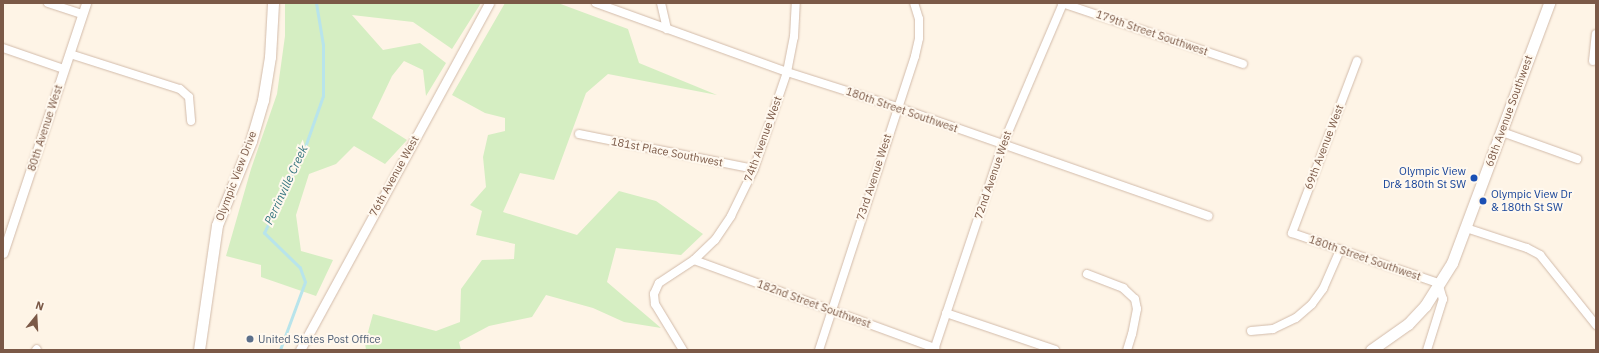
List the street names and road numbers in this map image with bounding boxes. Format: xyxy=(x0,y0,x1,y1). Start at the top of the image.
street label: 179th Street Southwest xyxy=(1094,8,1210,58)
street label: 68th Avenue Southwest xyxy=(1483,53,1535,169)
street label: 80th Avenue West xyxy=(25,83,65,173)
street label: 180th Street Southwest xyxy=(844,85,960,135)
street label: 74th Avenue West xyxy=(741,94,785,184)
street label: 69th Avenue West xyxy=(1302,103,1346,191)
street label: Olympic View Drive xyxy=(213,129,259,223)
street label: 72nd Avenue West xyxy=(972,129,1014,221)
street label: 73rd Avenue West xyxy=(854,132,894,222)
street label: 76th Avenue West xyxy=(366,133,422,219)
street label: 181st Place Southwest xyxy=(610,135,724,169)
street label: 180th Street Southwest xyxy=(1307,233,1423,283)
street label: 182nd Street Southwest xyxy=(755,277,873,331)

